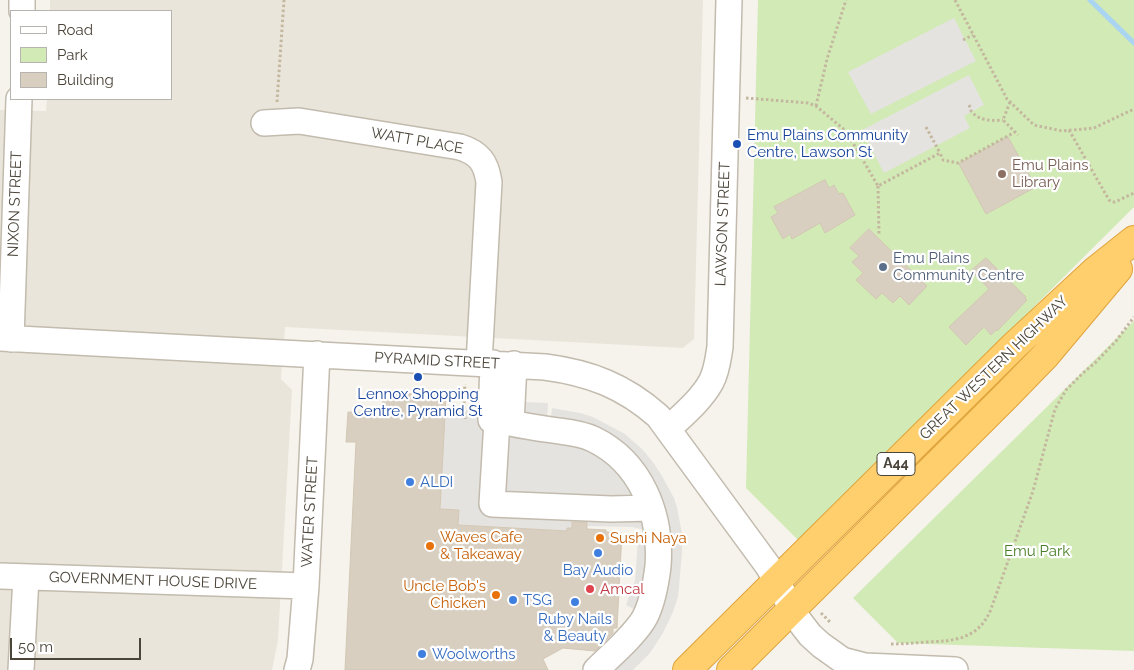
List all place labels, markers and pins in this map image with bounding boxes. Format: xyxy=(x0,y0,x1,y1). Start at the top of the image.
place label: Emu Plains Community Centre, Lawson St xyxy=(747,126,908,161)
marker: Emu Plains Community Centre, Lawson St xyxy=(731,138,743,150)
place label: Emu Plains Library xyxy=(1012,156,1088,191)
marker: Emu Plains Library xyxy=(996,168,1008,180)
place label: Emu Plains Community Centre xyxy=(893,249,1024,284)
marker: Emu Plains Community Centre xyxy=(877,261,889,273)
marker: Lennox Shopping Centre, Pyramid St xyxy=(412,371,424,383)
place label: Lennox Shopping Centre, Pyramid St xyxy=(354,385,482,420)
place label: ALDI xyxy=(420,473,453,491)
marker: ALDI xyxy=(404,476,416,488)
place label: Waves Cafe & Takeaway xyxy=(440,528,522,563)
place label: Sushi Naya xyxy=(610,529,687,547)
marker: Sushi Naya xyxy=(594,532,606,544)
marker: Waves Cafe & Takeaway xyxy=(424,540,436,552)
marker: Bay Audio xyxy=(592,547,604,559)
place label: Bay Audio xyxy=(563,561,633,579)
place label: Uncle Bob's Chicken xyxy=(403,577,486,612)
place label: Amcal xyxy=(600,580,644,598)
marker: Amcal xyxy=(584,583,596,595)
marker: Uncle Bob's Chicken xyxy=(490,589,502,601)
place label: TSG xyxy=(523,591,552,609)
marker: TSG xyxy=(507,594,519,606)
marker: Ruby Nails & Beauty xyxy=(569,596,581,608)
place label: Ruby Nails & Beauty xyxy=(538,610,612,645)
place label: Woolworths xyxy=(432,645,515,663)
marker: Woolworths xyxy=(416,648,428,660)

